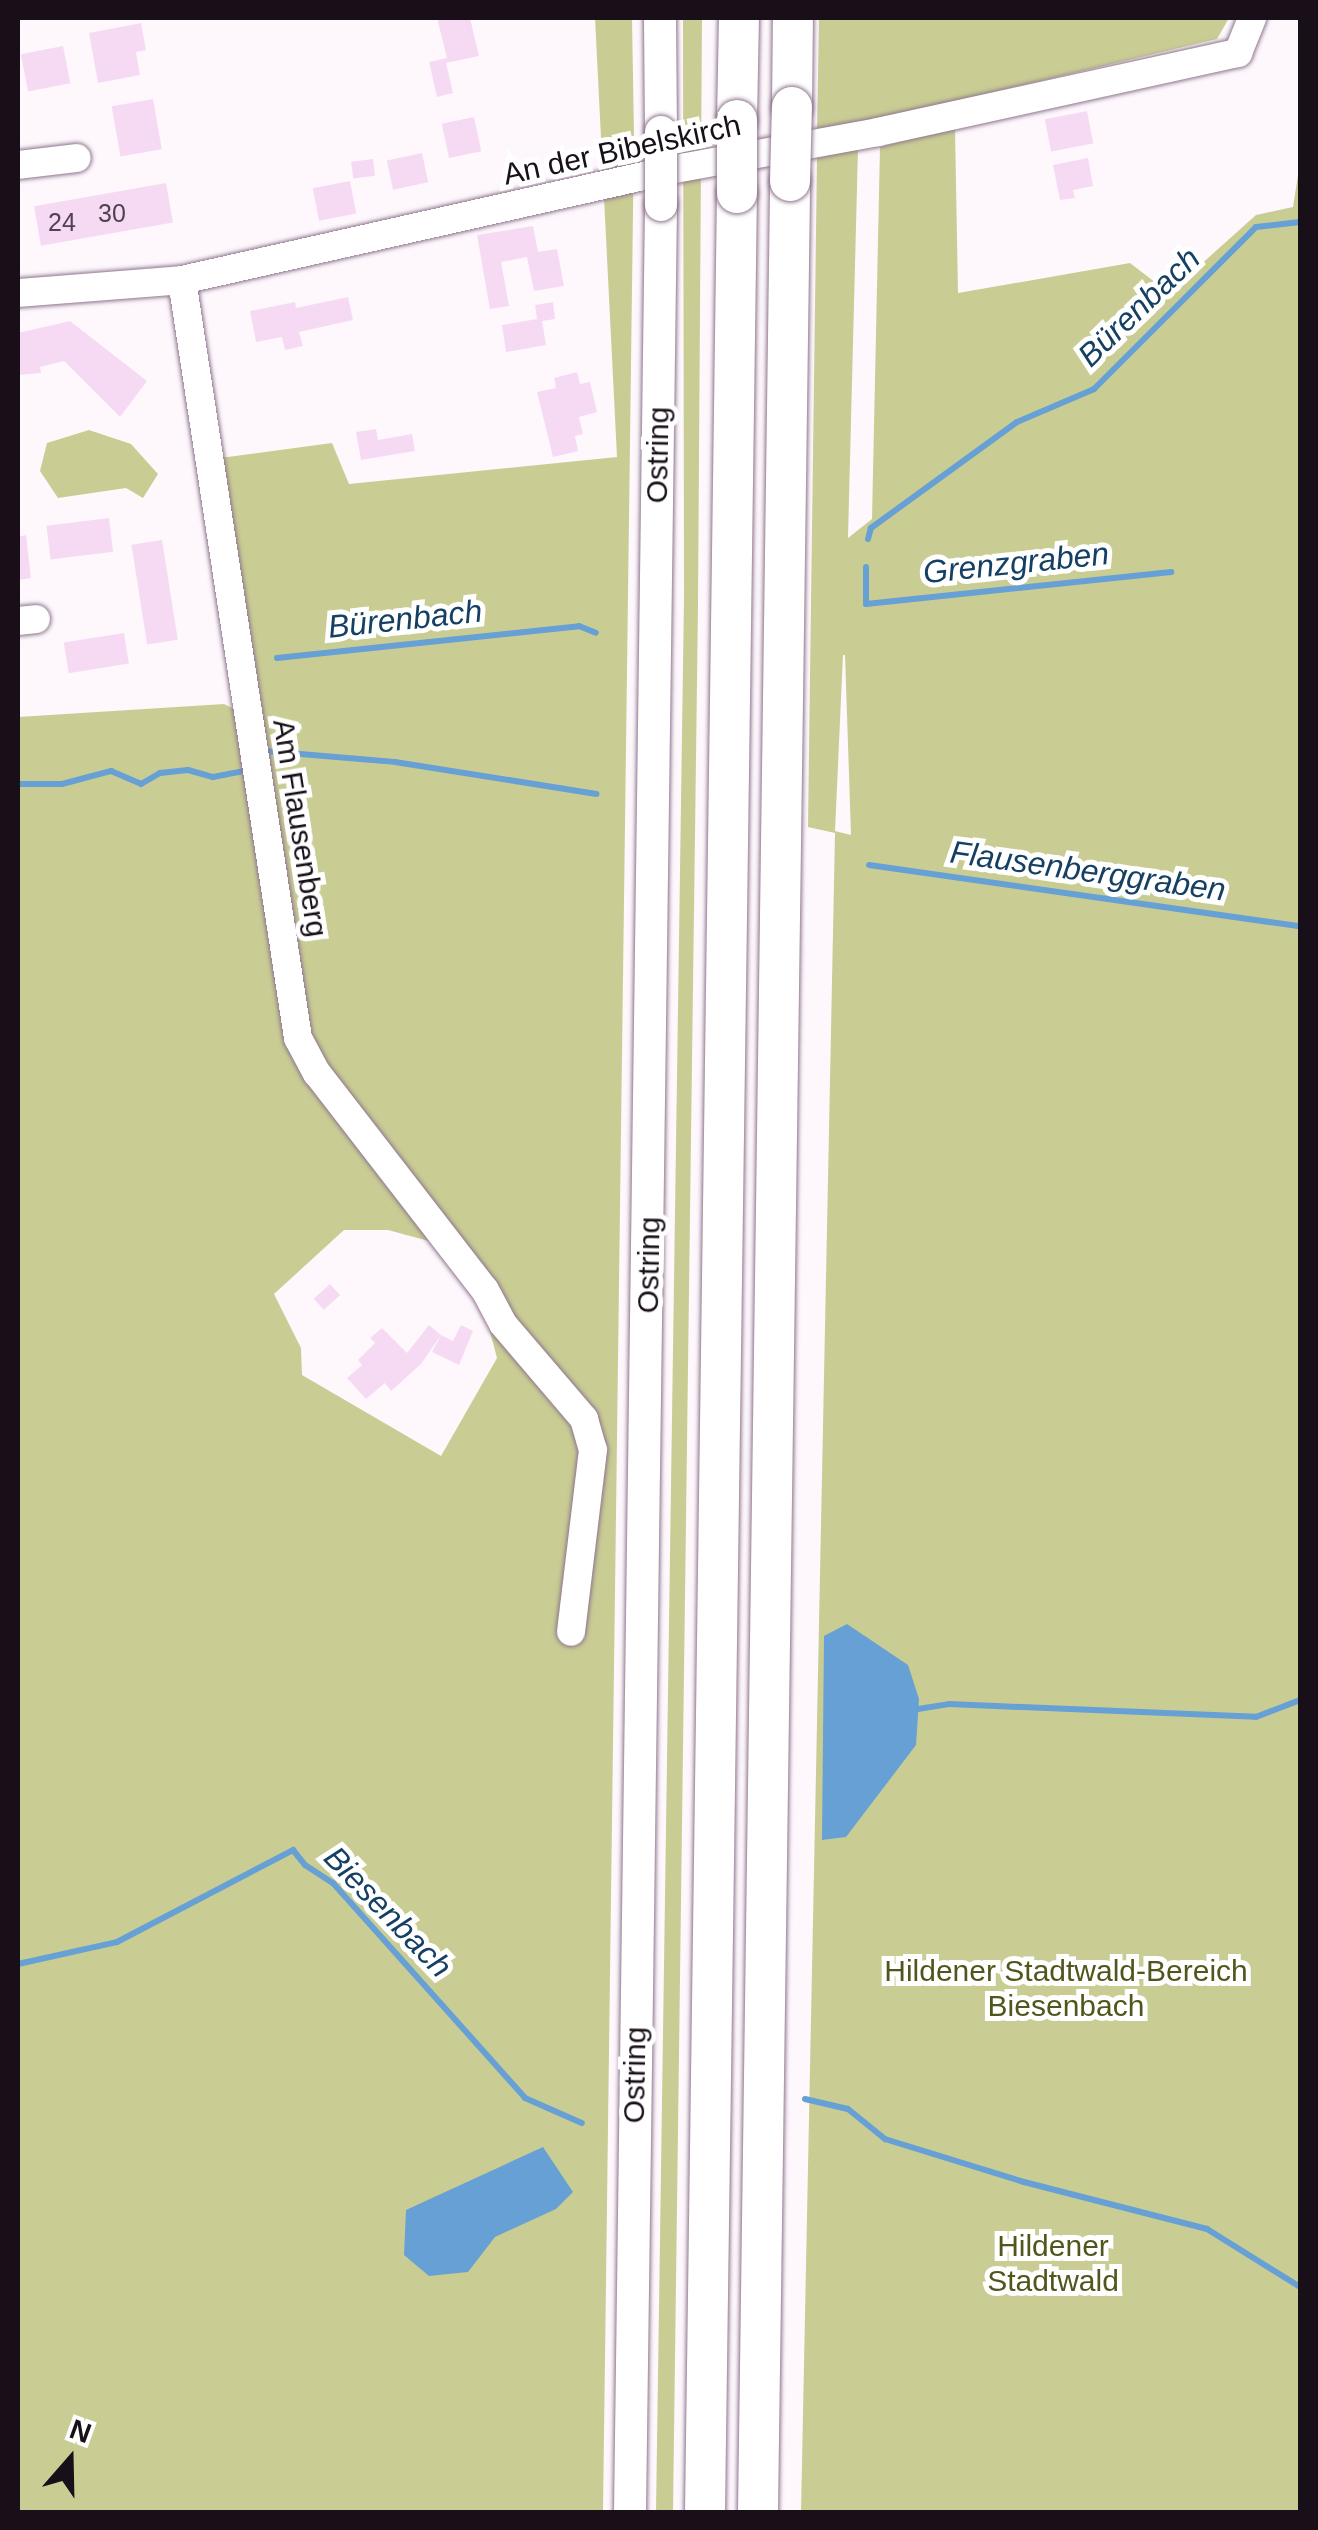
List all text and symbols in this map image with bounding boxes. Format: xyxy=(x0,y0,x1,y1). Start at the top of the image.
street label: An der Bibelskirch xyxy=(500,107,744,193)
house number: 30 xyxy=(98,198,126,228)
house number: 24 xyxy=(48,207,76,237)
water label: Bürenbach xyxy=(1070,239,1208,375)
street label: Ostring xyxy=(639,406,677,504)
water label: Grenzgraben xyxy=(921,534,1111,592)
water label: Bürenbach xyxy=(326,592,484,646)
street label: Am Flausenberg xyxy=(265,716,335,940)
water label: Flausenberggraben xyxy=(948,833,1228,909)
street label: Ostring xyxy=(630,1216,668,1314)
water label: Biesenbach xyxy=(316,1839,460,1985)
park label: Hildener Stadtwald-Bereich Biesenbach xyxy=(884,1953,1248,2024)
street label: Ostring xyxy=(616,2026,654,2124)
park label: Hildener Stadtwald xyxy=(987,2228,1119,2298)
north arrow xyxy=(20,2410,120,2510)
text: N xyxy=(66,2413,95,2449)

